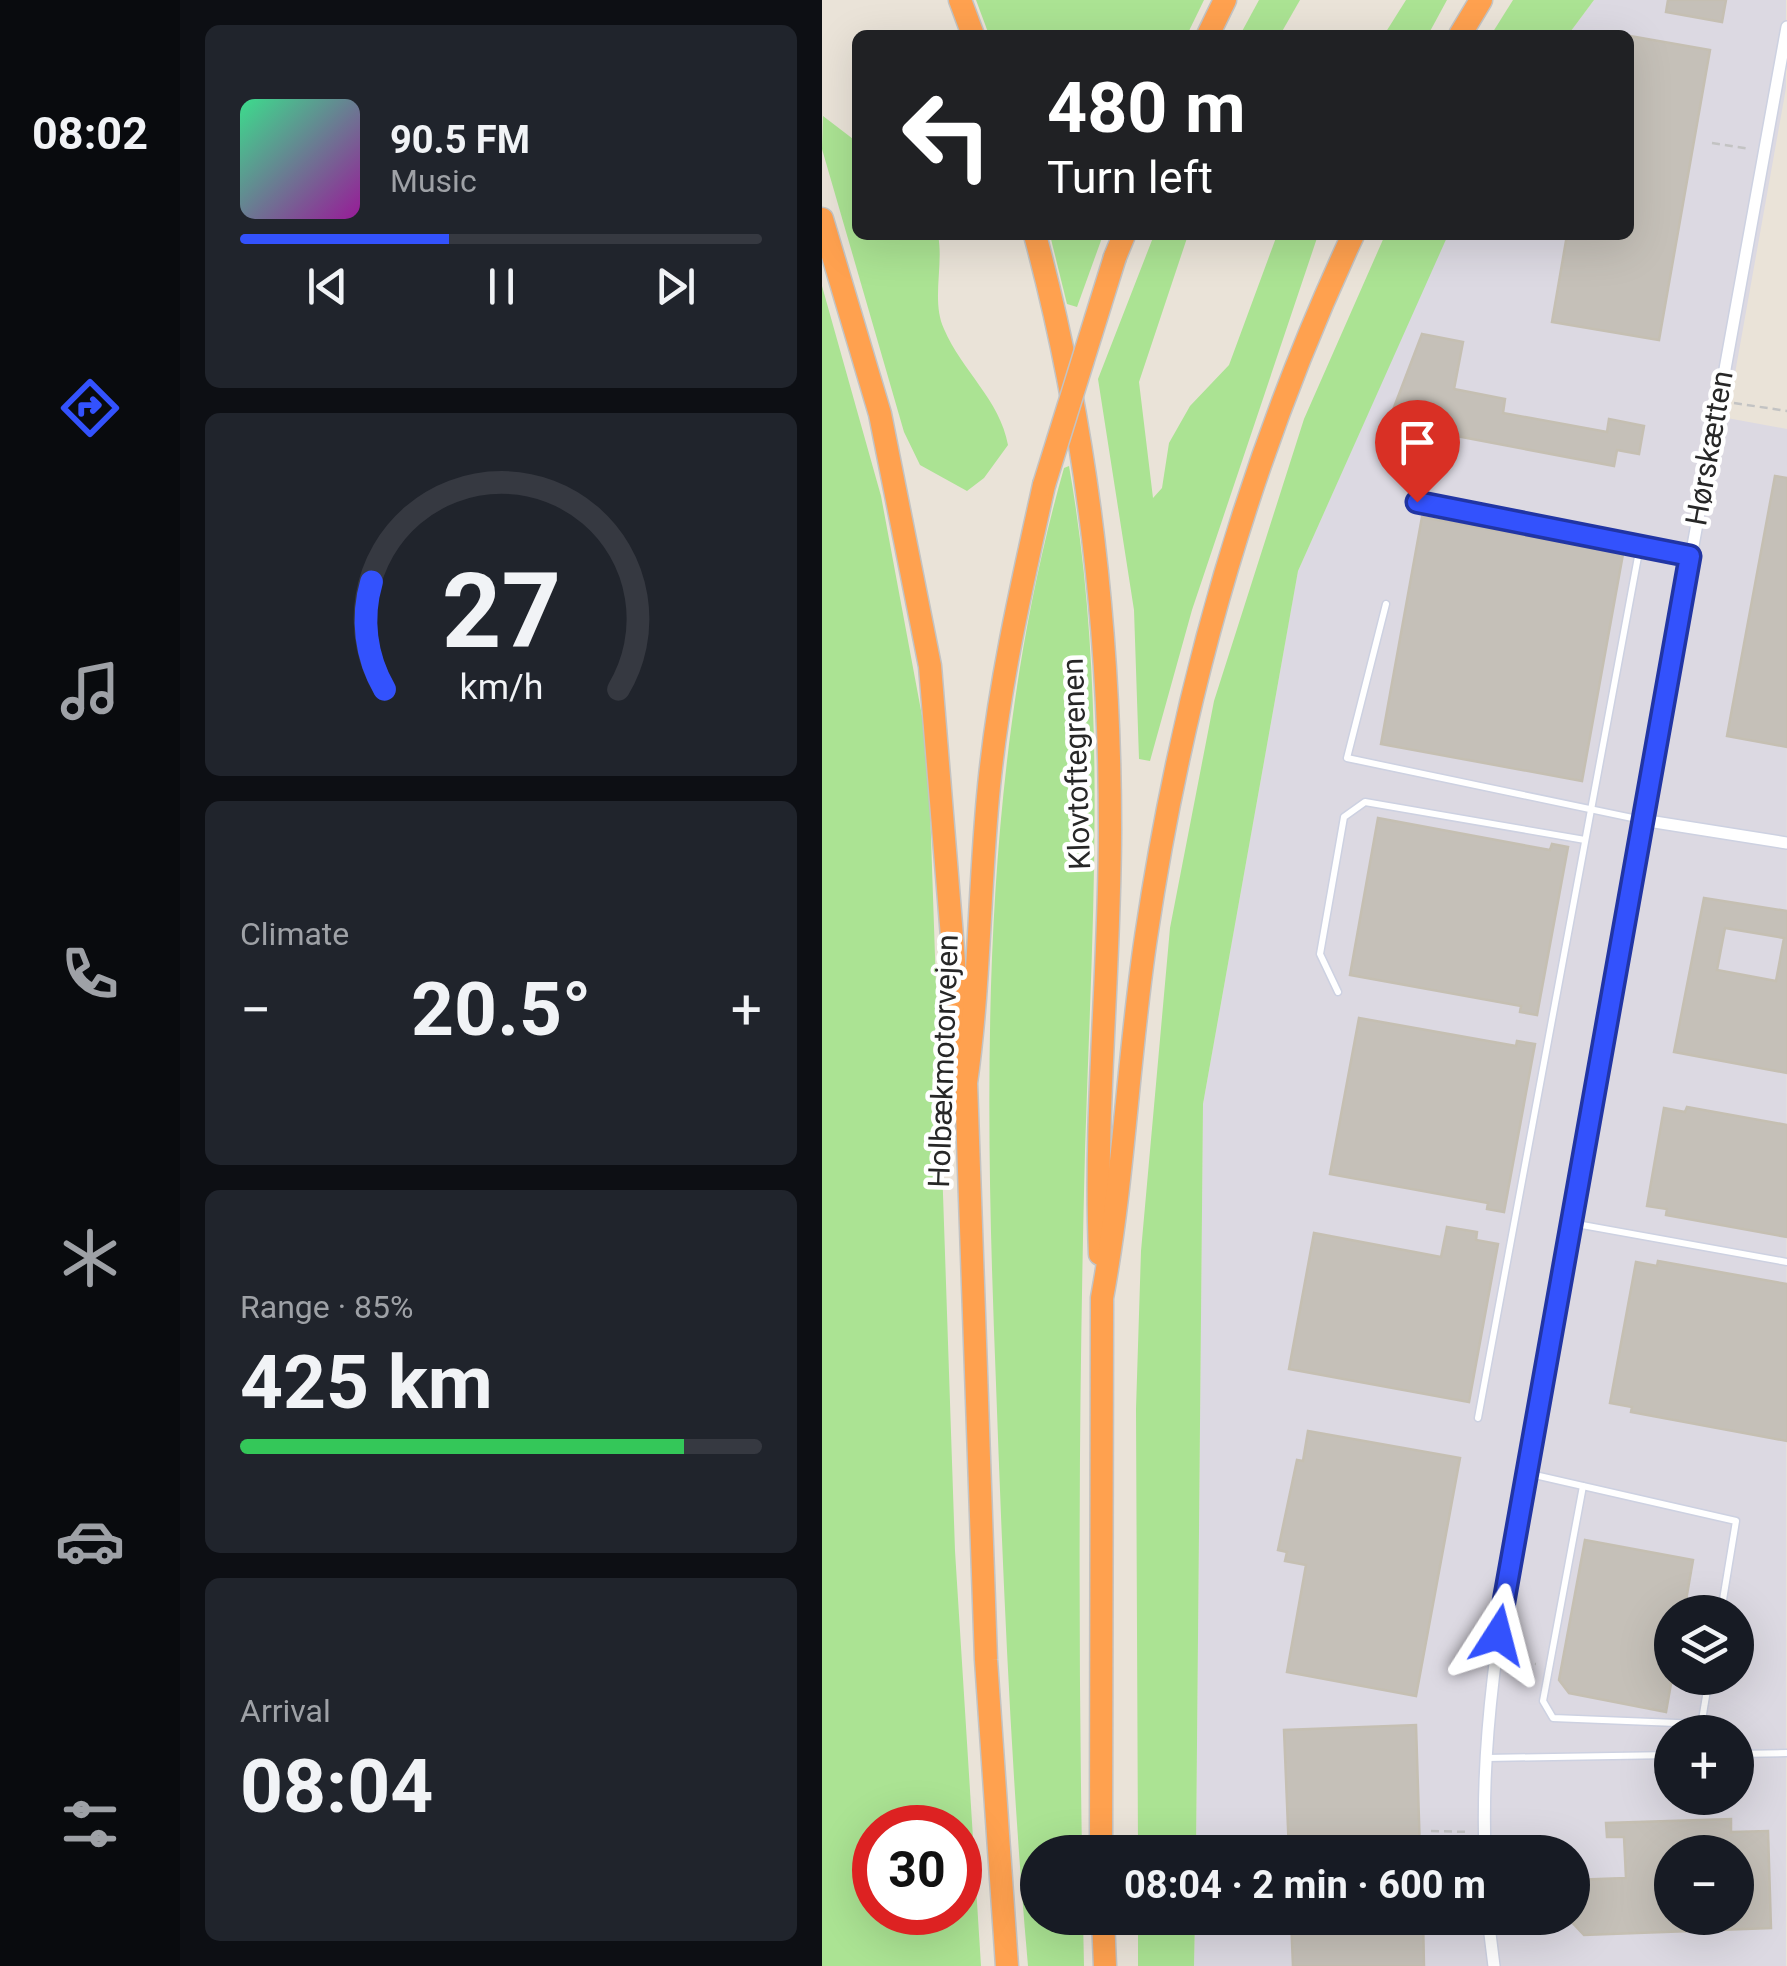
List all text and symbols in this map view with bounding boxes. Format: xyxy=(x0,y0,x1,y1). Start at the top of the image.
text: 480 m xyxy=(1047,67,1246,149)
icon: left xyxy=(882,70,1012,200)
text: 08:02 xyxy=(32,107,148,160)
text: 90.5 FM xyxy=(390,118,530,162)
text: Turn left xyxy=(1047,151,1213,204)
text: Music xyxy=(390,162,477,200)
icon: previous xyxy=(300,259,355,314)
icon: pause xyxy=(474,259,529,314)
icon: next xyxy=(648,259,703,314)
street label: Hørskætten xyxy=(1678,368,1740,528)
icon: directions xyxy=(55,373,125,443)
pin xyxy=(1375,400,1460,503)
icon: arrive xyxy=(1390,415,1445,470)
text: 27 xyxy=(441,551,561,672)
icon: music xyxy=(55,656,125,726)
street label: Klovtoftegrenen xyxy=(1055,657,1097,871)
text: km/h xyxy=(459,666,543,708)
text: Climate xyxy=(240,915,349,953)
street label: Holbækmotorvejen xyxy=(921,934,965,1188)
icon: phone xyxy=(55,939,125,1009)
text: 20.5° xyxy=(411,965,591,1053)
text: − xyxy=(240,978,271,1042)
text: + xyxy=(731,978,762,1042)
icon: climate xyxy=(55,1223,125,1293)
text: Range · 85% xyxy=(240,1288,413,1326)
text: 425 km xyxy=(240,1338,493,1426)
icon: car xyxy=(55,1506,125,1576)
position arrow xyxy=(1446,1583,1550,1687)
map controls xyxy=(1654,1595,1754,1935)
button: layers xyxy=(1654,1595,1754,1695)
text: Arrival xyxy=(240,1692,331,1730)
button: + xyxy=(1654,1715,1754,1815)
text: 08:04 xyxy=(240,1742,433,1830)
icon: filters xyxy=(55,1789,125,1859)
speed limit sign: 30 xyxy=(852,1805,982,1935)
button: − xyxy=(1654,1835,1754,1935)
text: 08:04 · 2 min · 600 m xyxy=(1124,1863,1486,1907)

